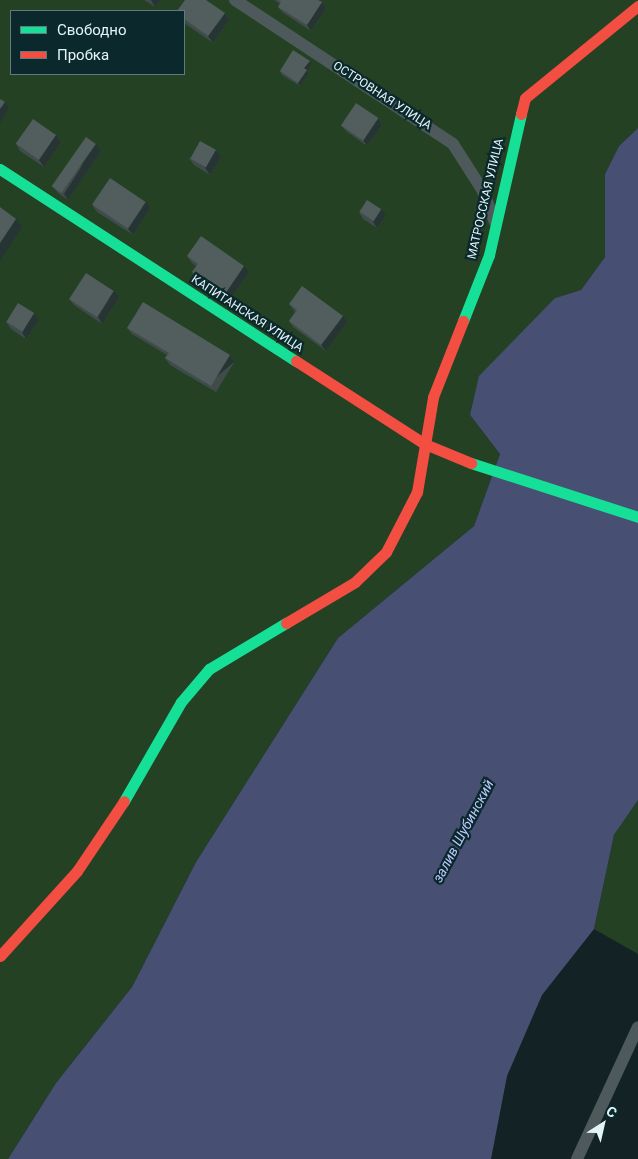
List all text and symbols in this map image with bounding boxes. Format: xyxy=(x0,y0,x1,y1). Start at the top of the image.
legend xyxy=(10,10,185,75)
text: Свободно xyxy=(57,21,126,39)
text: Пробка xyxy=(57,46,109,64)
street label: ОСТРОВНАЯ УЛИЦА xyxy=(330,59,434,133)
street label: МАТРОССКАЯ УЛИЦА xyxy=(465,137,507,261)
street label: КАПИТАНСКАЯ УЛИЦА xyxy=(188,272,306,356)
water label: залив Шубинский xyxy=(429,777,497,885)
north arrow xyxy=(578,1099,628,1149)
text: С xyxy=(603,1103,620,1121)

